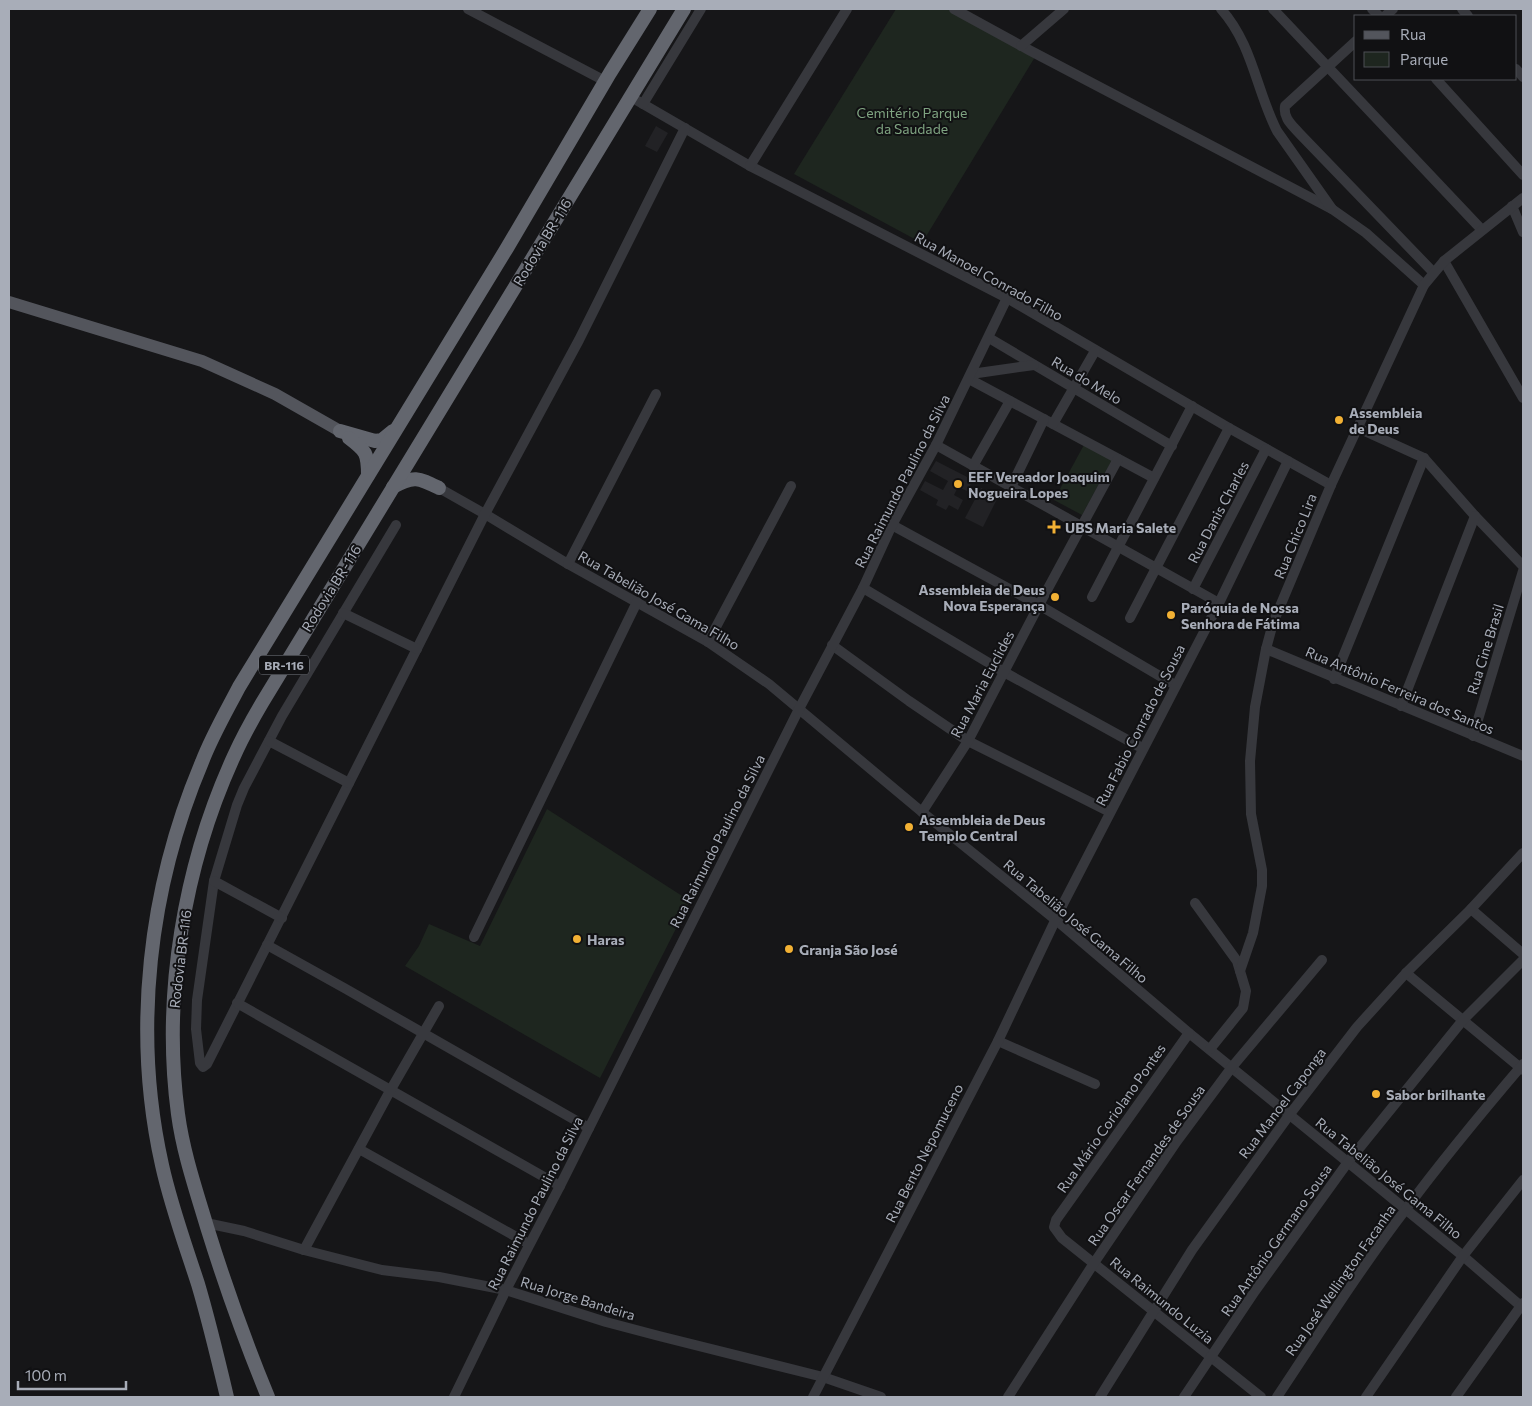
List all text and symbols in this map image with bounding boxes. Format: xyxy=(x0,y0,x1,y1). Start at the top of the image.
legend xyxy=(1354,15,1517,80)
text: Rua xyxy=(1400,25,1426,43)
text: Parque xyxy=(1400,50,1448,68)
park label: Cemitério Parque da Saudade xyxy=(857,104,967,137)
street label: Rodovia BR-116 xyxy=(509,195,575,289)
street label: Rua Manoel Conrado Filho xyxy=(912,228,1066,324)
street label: Rua do Melo xyxy=(1049,352,1125,408)
street label: Rua Raimundo Paulino da Silva xyxy=(851,391,953,571)
place label: Assembleia de Deus xyxy=(1349,404,1422,437)
marker: Assembleia de Deus xyxy=(1333,414,1345,426)
street label: Rua Danis Charles xyxy=(1184,458,1252,566)
place label: EEF Vereador Joaquim Nogueira Lopes xyxy=(968,468,1110,501)
marker: EEF Vereador Joaquim Nogueira Lopes xyxy=(952,478,964,490)
street label: Rua Chico Lira xyxy=(1270,491,1320,581)
place label: UBS Maria Salete xyxy=(1065,519,1176,536)
marker: UBS Maria Salete xyxy=(1047,520,1061,534)
street label: Rodovia BR-116 xyxy=(298,541,364,635)
street label: Rua Tabelião José Gama Filho xyxy=(575,547,743,653)
place label: Assembleia de Deus Nova Esperança xyxy=(919,581,1045,614)
marker: Assembleia de Deus Nova Esperança xyxy=(1049,591,1061,603)
place label: Paróquia de Nossa Senhora de Fátima xyxy=(1181,599,1300,632)
street label: Rua Cine Brasil xyxy=(1463,602,1507,696)
marker: Paróquia de Nossa Senhora de Fátima xyxy=(1165,609,1177,621)
street label: Rua Maria Euclides xyxy=(947,627,1017,741)
street label: Rua Fabio Conrado de Sousa xyxy=(1092,641,1188,809)
street label: Rua Antônio Ferreira dos Santos xyxy=(1303,642,1497,738)
road number: BR-116 xyxy=(259,656,309,674)
street label: Rua Raimundo Paulino da Silva xyxy=(666,751,768,931)
place label: Assembleia de Deus Templo Central xyxy=(919,811,1046,844)
marker: Assembleia de Deus Templo Central xyxy=(903,821,915,833)
street label: Rua Tabelião José Gama Filho xyxy=(1000,856,1152,986)
street label: Rodovia BR-116 xyxy=(166,909,194,1009)
place label: Haras xyxy=(587,931,625,948)
marker: Haras xyxy=(571,933,583,945)
place label: Granja São José xyxy=(799,941,898,958)
marker: Granja São José xyxy=(783,943,795,955)
street label: Rua Mário Coriolano Pontes xyxy=(1053,1040,1169,1196)
street label: Rua Manoel Caponga xyxy=(1235,1044,1329,1162)
street label: Rua Bento Nepomuceno xyxy=(882,1081,966,1225)
street label: Rua Oscar Fernandes de Sousa xyxy=(1084,1081,1208,1249)
place label: Sabor brilhante xyxy=(1386,1086,1485,1103)
marker: Sabor brilhante xyxy=(1370,1088,1382,1100)
street label: Rua Raimundo Paulino da Silva xyxy=(484,1113,586,1293)
street label: Rua Tabelião José Gama Filho xyxy=(1312,1114,1466,1242)
street label: Rua Antônio Germano Sousa xyxy=(1217,1161,1335,1319)
street label: Rua José Wellington Facanha xyxy=(1281,1201,1399,1359)
street label: Rua Raimundo Luzia xyxy=(1107,1253,1217,1347)
street label: Rua Jorge Bandeira xyxy=(519,1272,637,1324)
scale bar xyxy=(18,1358,125,1390)
text: 100 m xyxy=(25,1366,67,1384)

